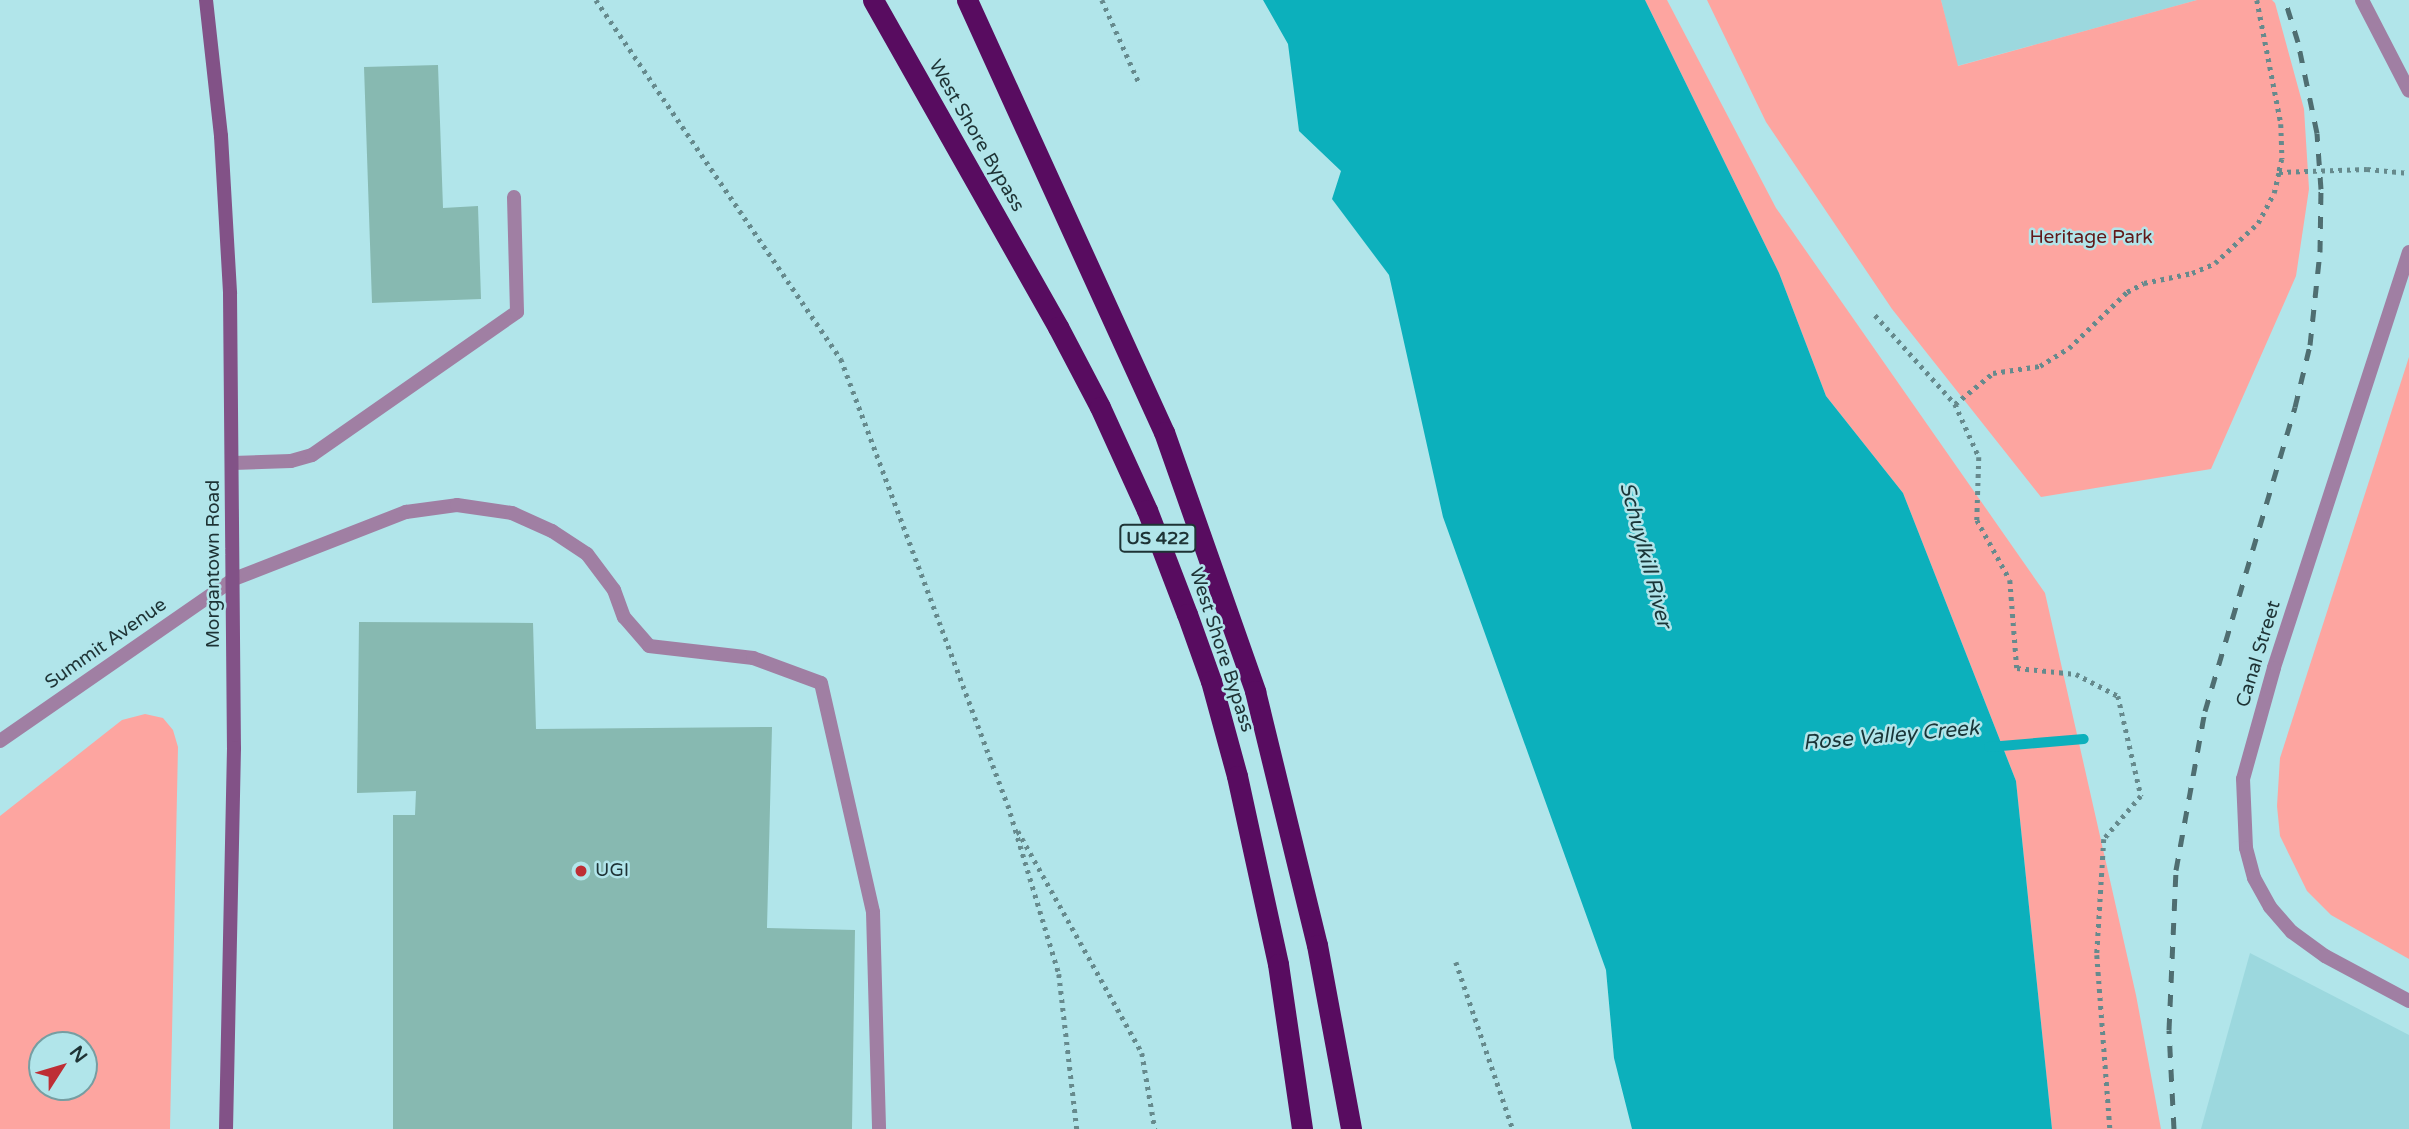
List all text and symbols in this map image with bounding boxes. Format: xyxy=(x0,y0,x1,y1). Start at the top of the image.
street label: West Shore Bypass xyxy=(923,56,1029,216)
park label: Heritage Park xyxy=(2029,227,2153,249)
water label: Schuylkill River xyxy=(1613,479,1677,631)
street label: Morgantown Road xyxy=(203,480,225,648)
road number: US 422 xyxy=(1118,524,1198,552)
street label: West Shore Bypass xyxy=(1184,565,1258,735)
street label: Summit Avenue xyxy=(41,594,171,694)
street label: Canal Street xyxy=(2232,598,2286,710)
water label: Rose Valley Creek xyxy=(1802,716,1980,756)
place label: UGI xyxy=(595,860,629,882)
marker: UGI xyxy=(573,863,589,879)
north arrow xyxy=(28,1031,98,1101)
text: N xyxy=(65,1042,92,1067)

